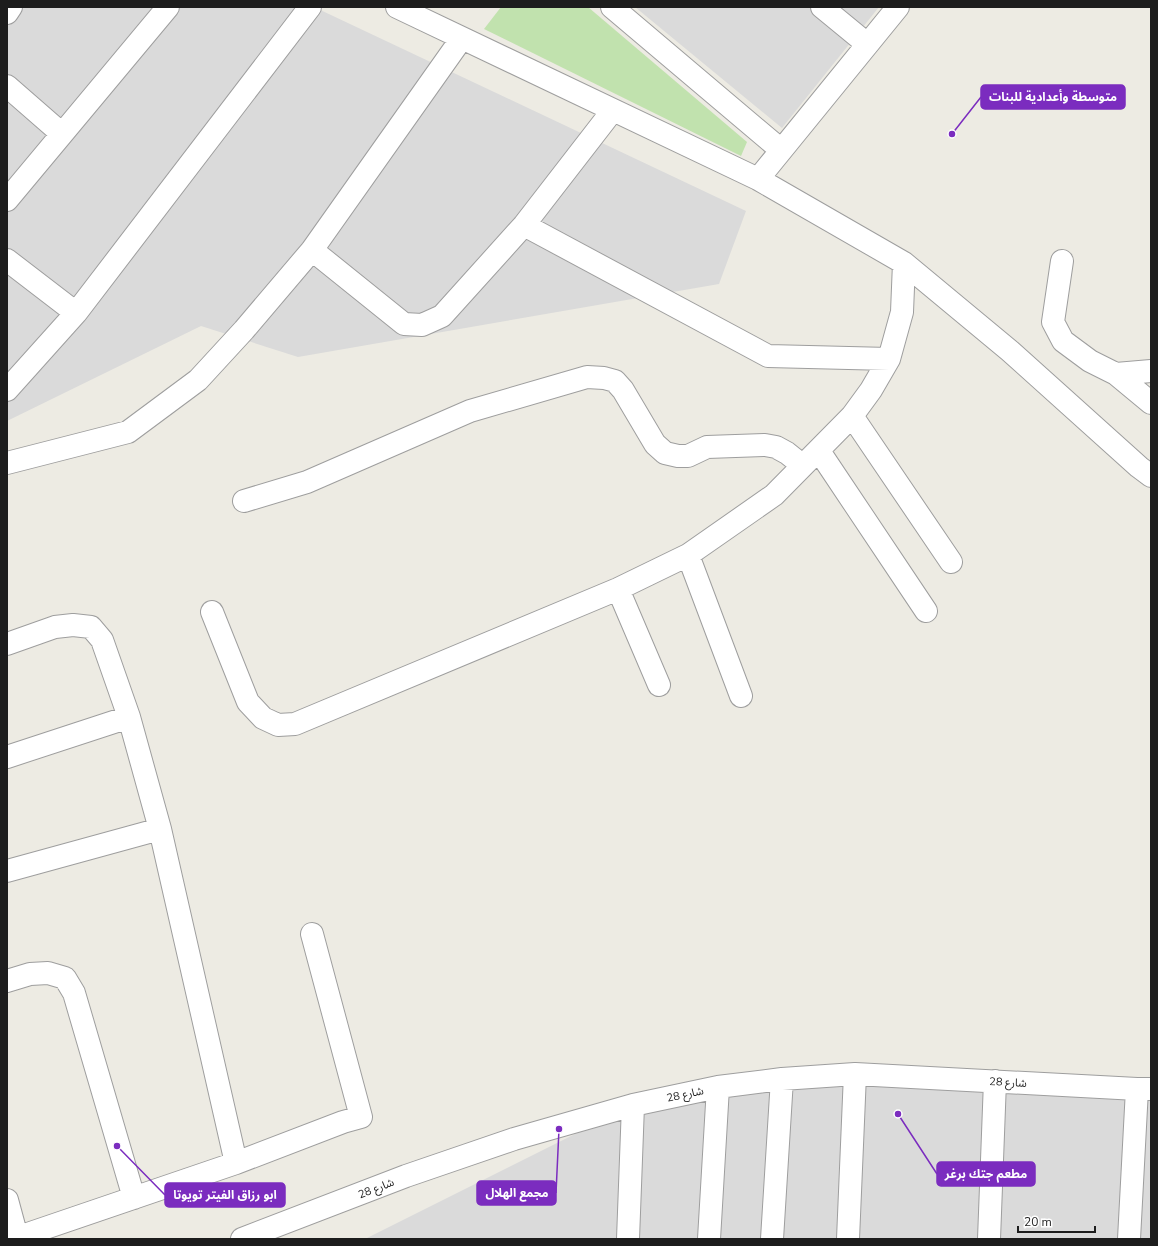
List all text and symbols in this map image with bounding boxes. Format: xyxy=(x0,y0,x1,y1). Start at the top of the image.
callout: متوسطة وأعدادية للبنات xyxy=(981,85,1125,109)
text: متوسطة وأعدادية للبنات xyxy=(989,89,1117,105)
street label: شارع 28 xyxy=(989,1074,1027,1091)
street label: شارع 28 xyxy=(665,1083,705,1106)
callout: مطعم جتك برغر xyxy=(937,1162,1035,1186)
text: مطعم جتك برغر xyxy=(944,1166,1027,1183)
street label: شارع 28 xyxy=(356,1175,397,1202)
callout: مجمع الهلال xyxy=(477,1181,556,1205)
callout: ابو رزاق الفيتر تويوتا xyxy=(165,1183,285,1207)
text: مجمع الهلال xyxy=(485,1185,549,1202)
text: ابو رزاق الفيتر تويوتا xyxy=(173,1187,277,1203)
scale bar xyxy=(1018,1208,1095,1234)
text: 20 m xyxy=(1024,1214,1052,1230)

